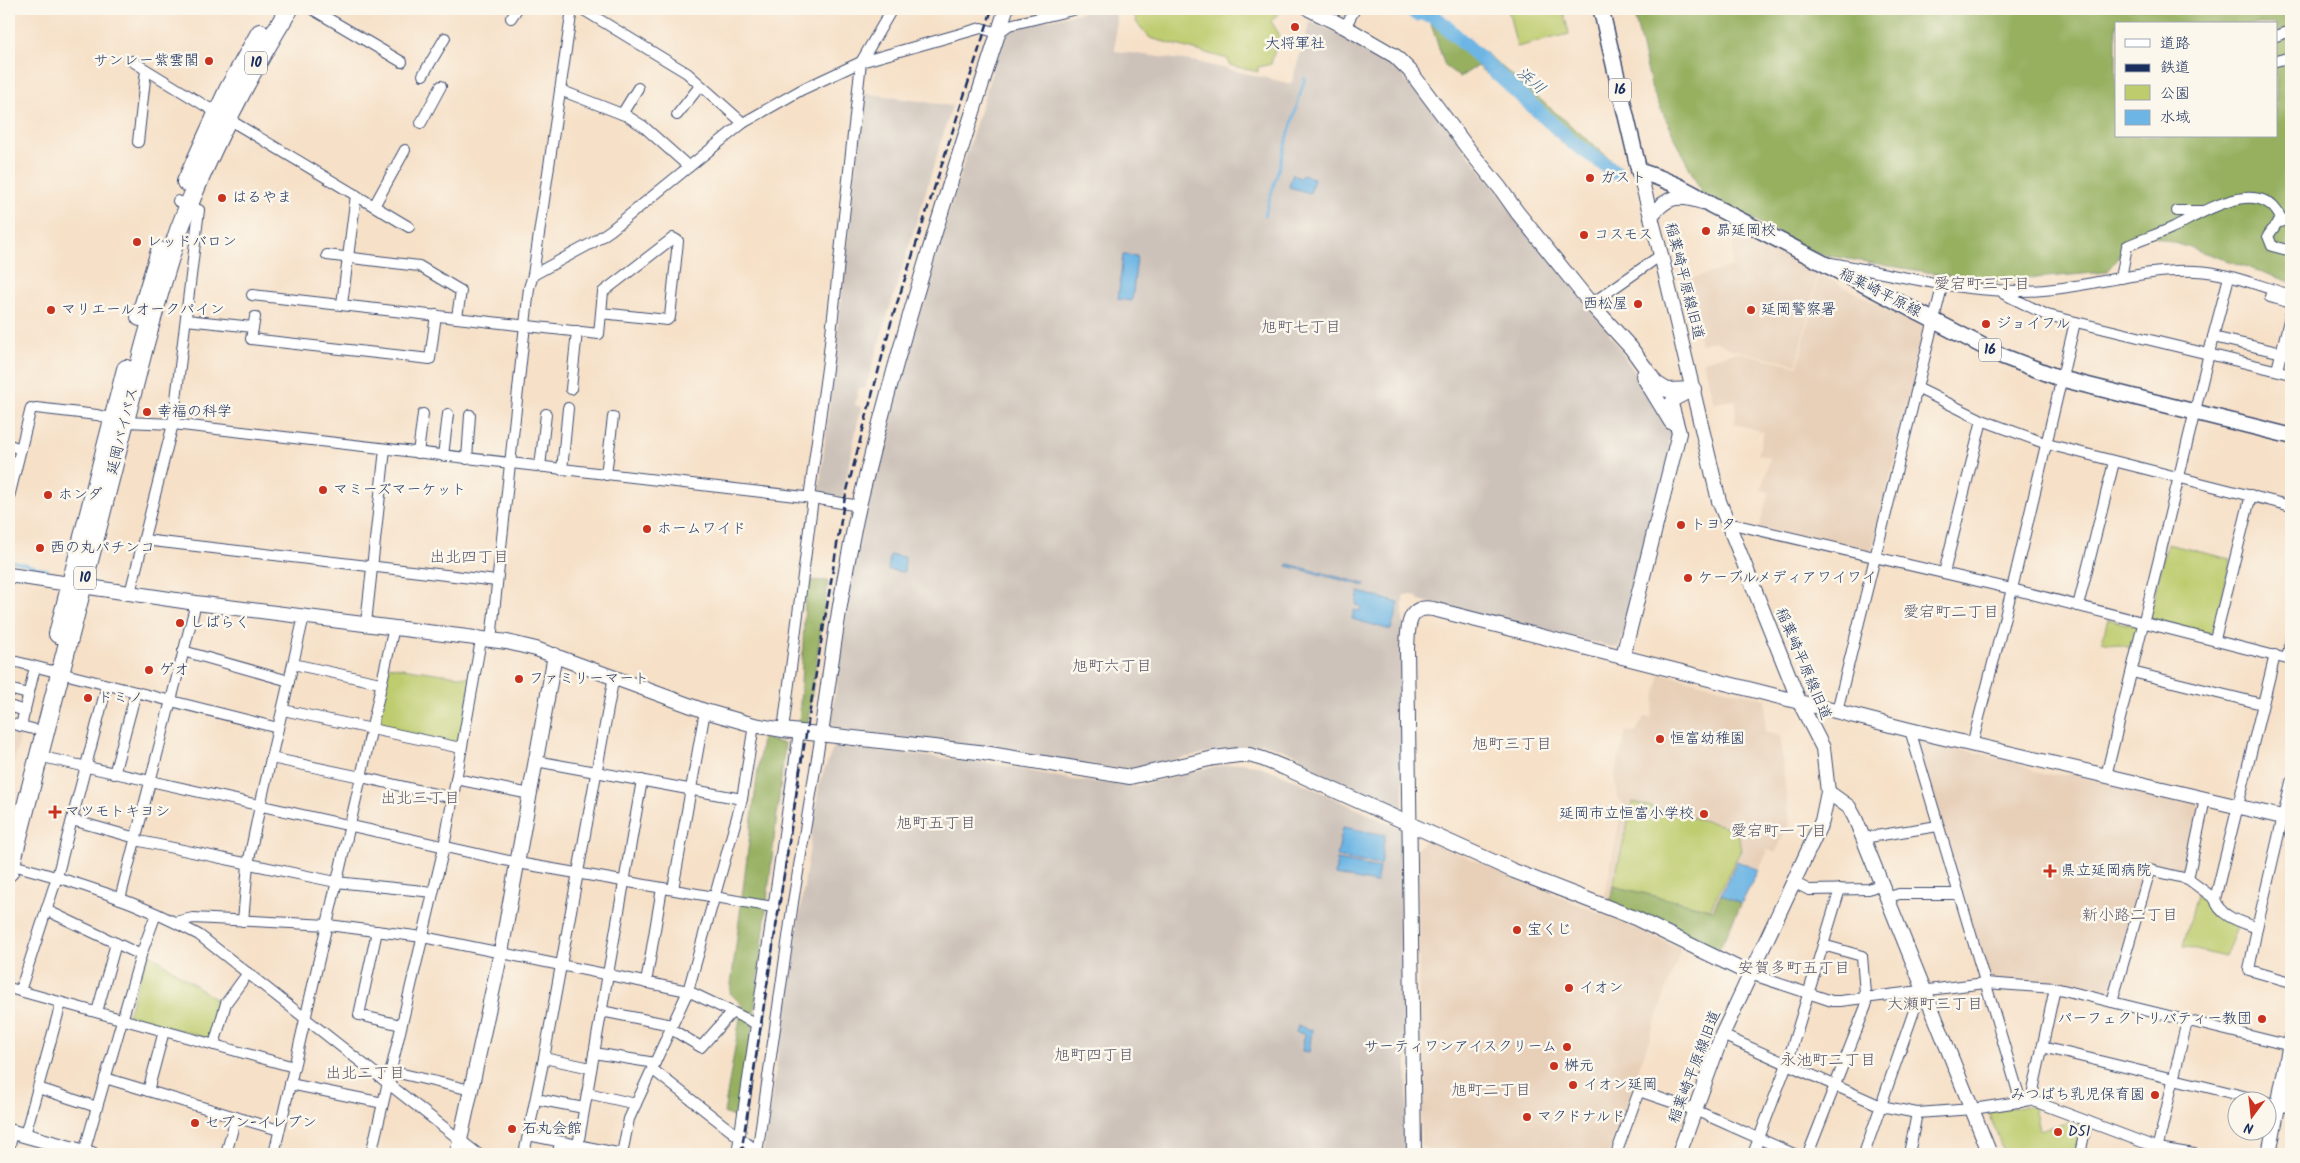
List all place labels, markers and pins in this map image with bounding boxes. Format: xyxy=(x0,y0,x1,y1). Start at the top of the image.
marker: 大将軍社 xyxy=(1289,21,1301,33)
place label: 大将軍社 xyxy=(1265,32,1325,56)
place label: サンレー紫雲閣 xyxy=(93,49,199,73)
marker: サンレー紫雲閣 xyxy=(203,55,215,67)
place label: ガスト xyxy=(1600,166,1647,190)
marker: ガスト xyxy=(1584,172,1596,184)
place label: はるやま xyxy=(232,186,292,210)
marker: はるやま xyxy=(216,192,228,204)
place label: 昴延岡校 xyxy=(1716,219,1776,243)
place label: コスモス xyxy=(1594,223,1653,247)
marker: 昴延岡校 xyxy=(1700,225,1712,237)
marker: コスモス xyxy=(1578,229,1590,241)
place label: レッドバロン xyxy=(147,230,237,254)
marker: レッドバロン xyxy=(131,236,143,248)
place label: 西松屋 xyxy=(1583,292,1628,316)
place label: マリエールオークパイン xyxy=(61,298,225,322)
marker: 西松屋 xyxy=(1632,298,1644,310)
place label: 延岡警察署 xyxy=(1761,298,1836,322)
marker: マリエールオークパイン xyxy=(45,304,57,316)
marker: 延岡警察署 xyxy=(1745,304,1757,316)
place label: ジョイフル xyxy=(1996,312,2070,336)
marker: ジョイフル xyxy=(1980,318,1992,330)
place label: 幸福の科学 xyxy=(157,400,232,424)
marker: 幸福の科学 xyxy=(141,406,153,418)
place label: マミーズマーケット xyxy=(333,478,467,502)
place label: ホンダ xyxy=(58,483,102,507)
marker: マミーズマーケット xyxy=(317,484,329,496)
marker: ホンダ xyxy=(42,489,54,501)
place label: トヨタ xyxy=(1691,513,1736,537)
place label: ホームワイド xyxy=(657,517,746,541)
marker: トヨタ xyxy=(1675,519,1687,531)
marker: ホームワイド xyxy=(641,523,653,535)
place label: 西の丸パチンコ xyxy=(50,536,155,560)
marker: 西の丸パチンコ xyxy=(34,542,46,554)
place label: ケーブルメディアワイワイ xyxy=(1698,566,1877,590)
marker: ケーブルメディアワイワイ xyxy=(1682,572,1694,584)
place label: しばらく xyxy=(190,611,250,635)
marker: しばらく xyxy=(174,617,186,629)
place label: ゲオ xyxy=(159,658,189,682)
marker: ゲオ xyxy=(143,664,155,676)
place label: ファミリーマート xyxy=(529,667,649,691)
marker: ファミリーマート xyxy=(513,673,525,685)
place label: ドミノ xyxy=(98,686,143,710)
marker: ドミノ xyxy=(82,692,94,704)
place label: 恒富幼稚園 xyxy=(1670,727,1745,751)
marker: 恒富幼稚園 xyxy=(1654,733,1666,745)
place label: マツモトキヨシ xyxy=(65,800,170,824)
place label: 延岡市立恒富小学校 xyxy=(1559,802,1694,826)
marker: マツモトキヨシ xyxy=(49,806,61,818)
marker: 延岡市立恒富小学校 xyxy=(1698,808,1710,820)
place label: 県立延岡病院 xyxy=(2061,859,2151,883)
marker: 県立延岡病院 xyxy=(2043,864,2057,878)
place label: 宝くじ xyxy=(1527,918,1572,942)
marker: 宝くじ xyxy=(1511,924,1523,936)
place label: イオン xyxy=(1579,976,1623,1000)
marker: イオン xyxy=(1563,982,1575,994)
place label: パーフェクトリバティー教団 xyxy=(2058,1007,2252,1031)
marker: パーフェクトリバティー教団 xyxy=(2256,1013,2268,1025)
place label: サーティワンアイスクリーム xyxy=(1364,1035,1557,1059)
marker: サーティワンアイスクリーム xyxy=(1561,1041,1573,1053)
place label: 桝元 xyxy=(1564,1054,1594,1078)
marker: 桝元 xyxy=(1548,1060,1560,1072)
place label: イオン延岡 xyxy=(1583,1073,1657,1097)
marker: イオン延岡 xyxy=(1567,1079,1579,1091)
place label: みつばち乳児保育園 xyxy=(2010,1083,2145,1107)
marker: みつばち乳児保育園 xyxy=(2149,1089,2161,1101)
place label: マクドナルド xyxy=(1537,1105,1626,1129)
place label: セブン-イレブン xyxy=(205,1111,317,1135)
marker: マクドナルド xyxy=(1521,1111,1533,1123)
marker: セブン-イレブン xyxy=(189,1117,201,1129)
place label: 石丸会館 xyxy=(522,1117,582,1141)
place label: D51 xyxy=(2068,1120,2091,1144)
marker: 石丸会館 xyxy=(506,1123,518,1135)
marker: D51 xyxy=(2052,1126,2064,1138)

